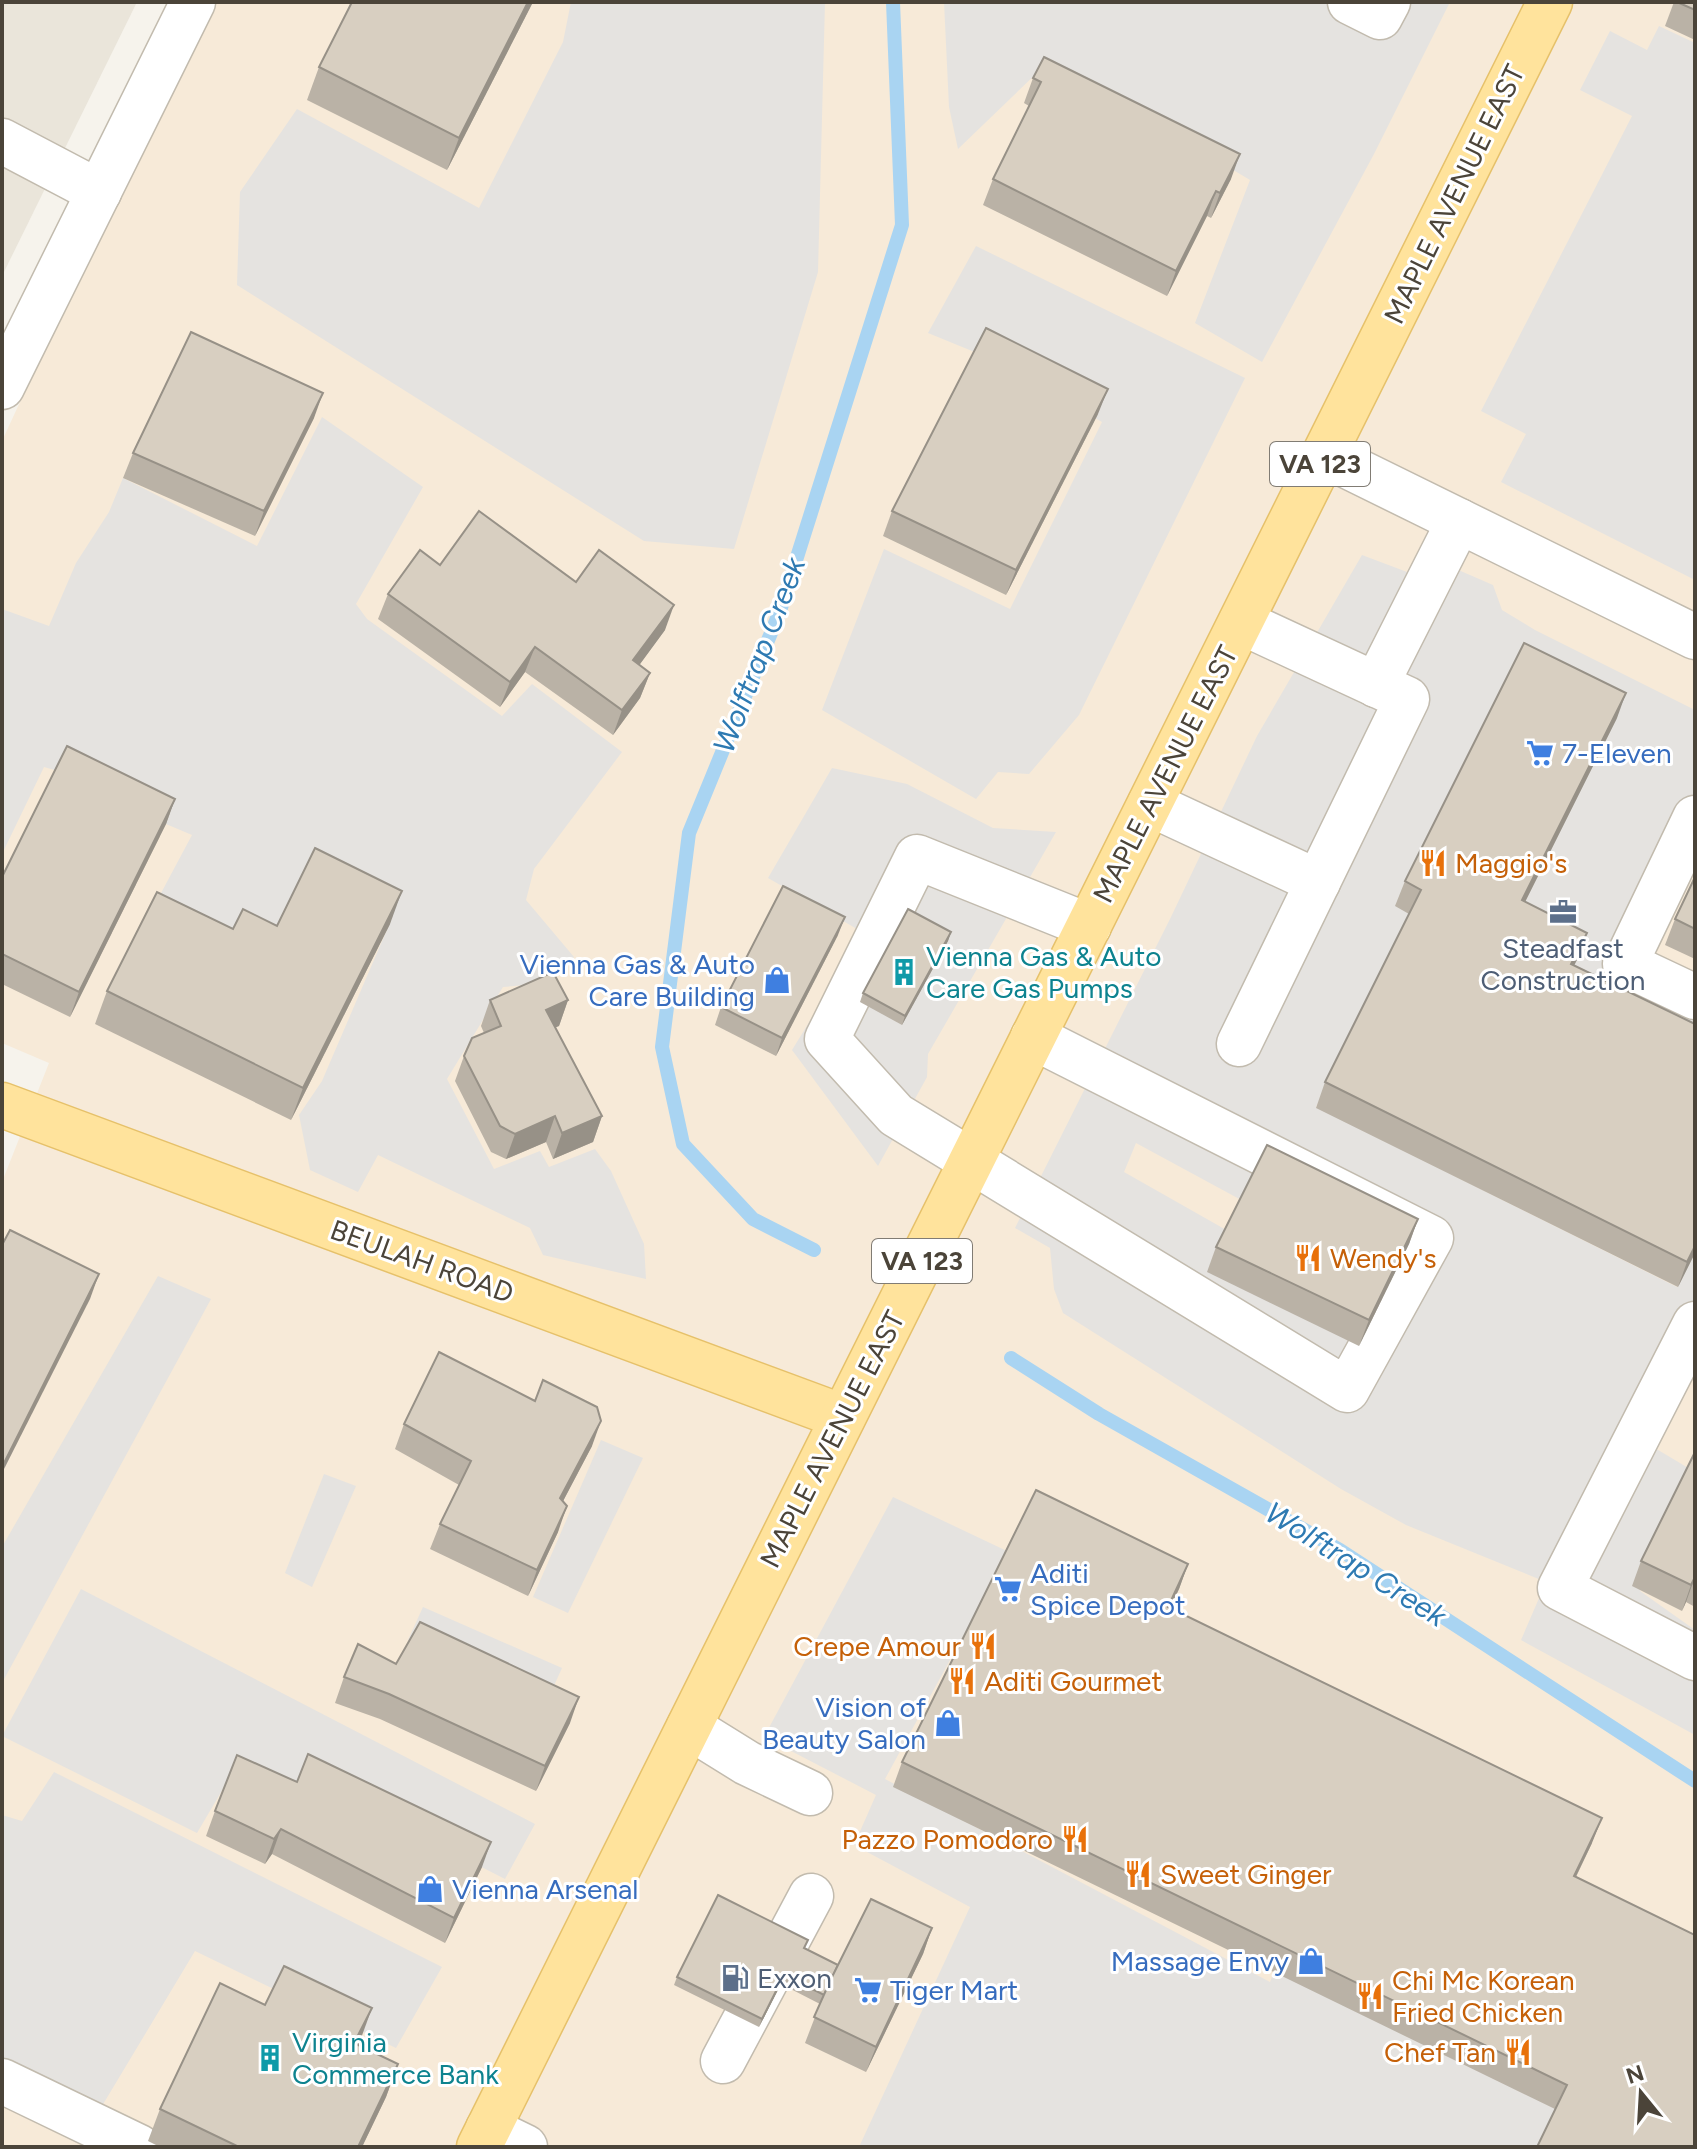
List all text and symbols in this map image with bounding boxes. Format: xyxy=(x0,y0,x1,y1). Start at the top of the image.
street label: MAPLE AVENUE EAST xyxy=(1377,59,1532,329)
road number: VA 123 xyxy=(1270,442,1370,486)
water label: Wolftrap Creek xyxy=(705,551,814,758)
street label: MAPLE AVENUE EAST xyxy=(1085,639,1245,908)
place label: 7-Eleven xyxy=(1562,736,1672,770)
supermarket icon: 7-Eleven xyxy=(1525,738,1555,768)
place label: Maggio's xyxy=(1455,846,1567,880)
restaurant icon: Maggio's xyxy=(1418,848,1448,878)
office icon: Steadfast Construction xyxy=(1548,897,1578,927)
place label: Steadfast Construction xyxy=(1481,931,1645,997)
place label: Vienna Gas & Auto Care Gas Pumps xyxy=(926,939,1161,1005)
place label: Vienna Gas & Auto Care Building xyxy=(520,947,755,1013)
building icon: Vienna Gas & Auto Care Gas Pumps xyxy=(889,957,919,987)
shop icon: Vienna Gas & Auto Care Building xyxy=(762,965,792,995)
street label: BEULAH ROAD xyxy=(326,1212,518,1310)
road number: VA 123 xyxy=(872,1239,972,1283)
place label: Wendy's xyxy=(1330,1241,1436,1275)
restaurant icon: Wendy's xyxy=(1293,1243,1323,1273)
street label: MAPLE AVENUE EAST xyxy=(752,1304,912,1573)
water label: Wolftrap Creek xyxy=(1259,1494,1455,1635)
place label: Aditi Spice Depot xyxy=(1030,1556,1186,1622)
supermarket icon: Aditi Spice Depot xyxy=(993,1574,1023,1604)
place label: Crepe Amour xyxy=(793,1629,962,1663)
restaurant icon: Crepe Amour xyxy=(968,1631,998,1661)
place label: Aditi Gourmet xyxy=(984,1664,1162,1698)
restaurant icon: Aditi Gourmet xyxy=(947,1666,977,1696)
place label: Vision of Beauty Salon xyxy=(762,1690,927,1756)
shop icon: Vision of Beauty Salon xyxy=(933,1708,963,1738)
place label: Pazzo Pomodoro xyxy=(842,1822,1053,1856)
restaurant icon: Pazzo Pomodoro xyxy=(1060,1824,1090,1854)
place label: Sweet Ginger xyxy=(1160,1857,1332,1891)
restaurant icon: Sweet Ginger xyxy=(1123,1859,1153,1889)
place label: Vienna Arsenal xyxy=(452,1872,638,1906)
shop icon: Vienna Arsenal xyxy=(415,1874,445,1904)
place label: Massage Envy xyxy=(1111,1944,1289,1978)
shop icon: Massage Envy xyxy=(1296,1946,1326,1976)
place label: Exxon xyxy=(757,1961,832,1995)
fuel station icon: Exxon xyxy=(720,1963,750,1993)
place label: Chi Mc Korean Fried Chicken xyxy=(1392,1963,1575,2029)
place label: Tiger Mart xyxy=(890,1973,1018,2007)
supermarket icon: Tiger Mart xyxy=(853,1975,883,2005)
restaurant icon: Chi Mc Korean Fried Chicken xyxy=(1355,1981,1385,2011)
place label: Virginia Commerce Bank xyxy=(292,2025,499,2091)
place label: Chef Tan xyxy=(1384,2035,1496,2069)
restaurant icon: Chef Tan xyxy=(1503,2037,1533,2067)
building icon: Virginia Commerce Bank xyxy=(255,2043,285,2073)
north arrow xyxy=(1601,2053,1681,2133)
text: N xyxy=(1623,2059,1647,2090)

